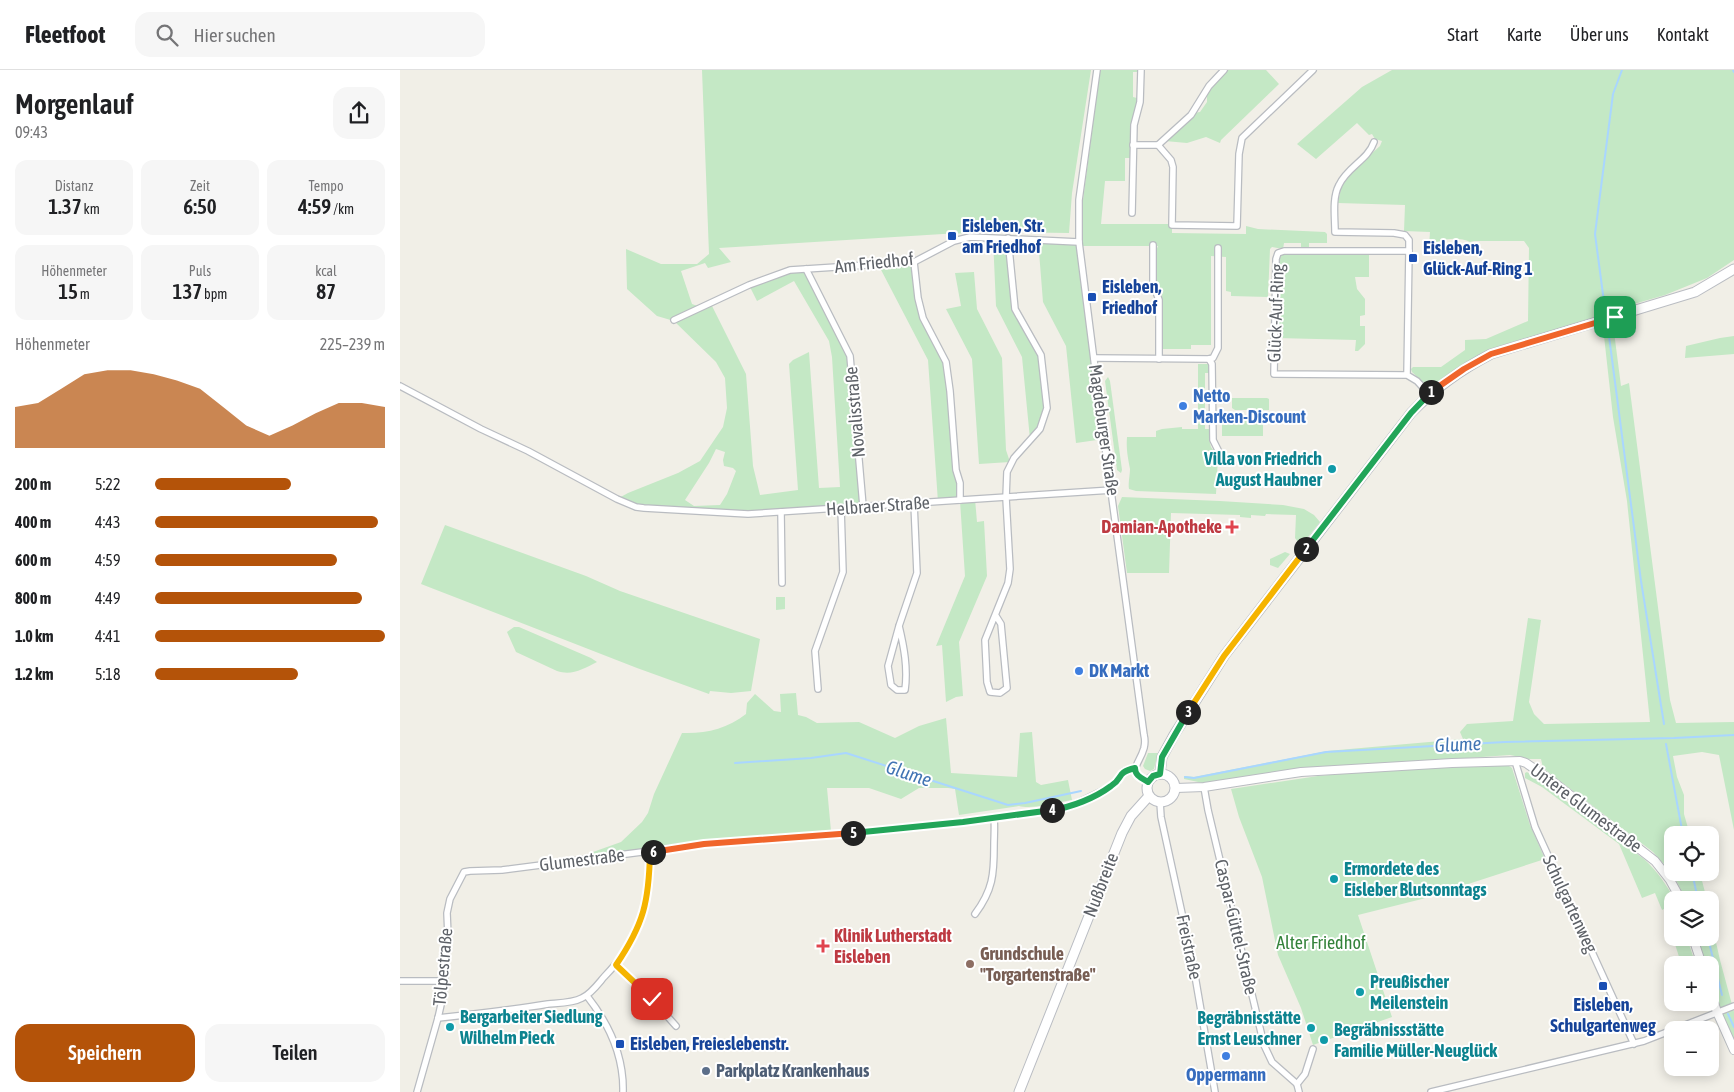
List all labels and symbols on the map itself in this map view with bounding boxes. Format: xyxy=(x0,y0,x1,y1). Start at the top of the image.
place label: Eisleben, Str. am Friedhof xyxy=(962,215,1045,257)
marker: Eisleben, Str. am Friedhof xyxy=(946,230,958,242)
place label: Eisleben, Glück-Auf-Ring 1 xyxy=(1423,237,1533,279)
street label: Am Friedhof xyxy=(833,248,915,277)
marker: Eisleben, Glück-Auf-Ring 1 xyxy=(1407,252,1419,264)
street label: Glück-Auf-Ring xyxy=(1263,263,1288,363)
place label: Eisleben, Friedhof xyxy=(1102,276,1162,318)
marker: Eisleben, Friedhof xyxy=(1086,291,1098,303)
pin xyxy=(1594,296,1636,338)
street label: Magdeburger Straße xyxy=(1085,363,1124,497)
street label: Novalisstraße xyxy=(840,366,869,458)
pin: 1 xyxy=(1418,380,1444,404)
place label: Netto Marken-Discount xyxy=(1193,385,1307,427)
marker: Netto Marken-Discount xyxy=(1177,400,1189,412)
place label: Villa von Friedrich August Haubner xyxy=(1203,448,1323,490)
marker: Villa von Friedrich August Haubner xyxy=(1326,463,1338,475)
street label: Helbraer Straße xyxy=(825,491,931,520)
place label: Damian-Apotheke xyxy=(1101,516,1222,537)
marker: Damian-Apotheke xyxy=(1226,521,1238,533)
pin: 2 xyxy=(1294,536,1318,562)
place label: DK Markt xyxy=(1089,660,1150,681)
marker: DK Markt xyxy=(1073,665,1085,677)
pin: 3 xyxy=(1176,700,1200,724)
water label: Glume xyxy=(1434,732,1482,756)
water label: Glume xyxy=(883,755,935,791)
street label: Untere Glumestraße xyxy=(1526,759,1646,856)
pin: 4 xyxy=(1040,798,1064,822)
pin: 5 xyxy=(840,820,866,846)
pin: 6 xyxy=(640,840,666,864)
street label: Glumestraße xyxy=(538,844,626,875)
street label: Nußbreite xyxy=(1079,850,1122,920)
street label: Schulgartenweg xyxy=(1539,852,1602,956)
street label: Caspar-Güttel-Straße xyxy=(1211,857,1262,997)
place label: Ermordete des Eisleber Blutsonntags xyxy=(1344,858,1487,900)
marker: Ermordete des Eisleber Blutsonntags xyxy=(1328,873,1340,885)
street label: Freistraße xyxy=(1172,912,1207,981)
place label: Klinik Lutherstadt Eisleben xyxy=(834,925,952,967)
street label: Tölpestraße xyxy=(429,927,456,1007)
park label: Alter Friedhof xyxy=(1276,932,1366,953)
marker: Klinik Lutherstadt Eisleben xyxy=(816,939,830,953)
place label: Grundschule "Torgartenstraße" xyxy=(980,943,1096,985)
marker: Grundschule "Torgartenstraße" xyxy=(964,958,976,970)
place label: Preußischer Meilenstein xyxy=(1370,971,1450,1013)
pin xyxy=(631,978,673,1020)
marker: Eisleben, Schulgartenweg xyxy=(1597,980,1609,992)
marker: Preußischer Meilenstein xyxy=(1354,986,1366,998)
place label: Eisleben, Schulgartenweg xyxy=(1550,994,1656,1036)
place label: Bergarbeiter Siedlung Wilhelm Pieck xyxy=(459,1006,603,1048)
place label: Begräbnisstätte Ernst Leuschner xyxy=(1197,1007,1302,1049)
place label: Begräbnissstätte Familie Müller-Neuglück xyxy=(1334,1019,1498,1061)
marker: Bergarbeiter Siedlung Wilhelm Pieck xyxy=(444,1021,456,1033)
marker: Begräbnisstätte Ernst Leuschner xyxy=(1305,1022,1317,1034)
place label: Eisleben, Freieslebenstr. xyxy=(630,1033,789,1054)
marker: Begräbnissstätte Familie Müller-Neuglück xyxy=(1318,1034,1330,1046)
marker: Eisleben, Freieslebenstr. xyxy=(614,1038,626,1050)
marker: Oppermann xyxy=(1220,1050,1232,1062)
place label: Parkplatz Krankenhaus xyxy=(716,1060,870,1081)
place label: Oppermann xyxy=(1186,1064,1266,1085)
marker: Parkplatz Krankenhaus xyxy=(700,1065,712,1077)

